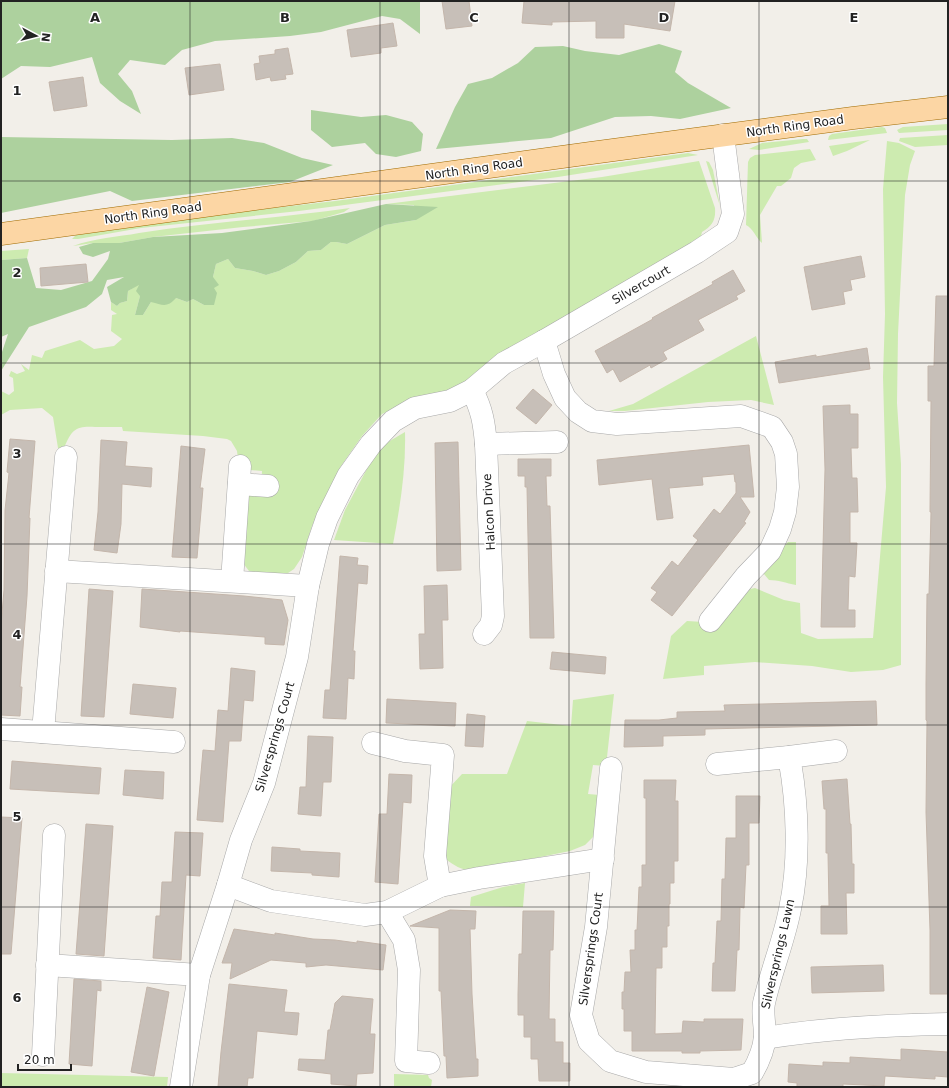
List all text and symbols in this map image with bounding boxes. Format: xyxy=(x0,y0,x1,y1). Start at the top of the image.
text: A xyxy=(90,10,100,25)
text: B xyxy=(280,10,290,25)
text: C xyxy=(469,10,479,25)
text: D xyxy=(659,10,670,25)
text: E xyxy=(850,10,858,25)
north arrow xyxy=(16,16,56,56)
text: N xyxy=(38,32,52,43)
text: 1 xyxy=(12,83,22,98)
street label: North Ring Road xyxy=(745,112,845,140)
street label: North Ring Road xyxy=(424,155,524,183)
street label: North Ring Road xyxy=(103,199,203,227)
street label: Silvercourt xyxy=(610,263,673,307)
text: 2 xyxy=(12,265,22,280)
text: 3 xyxy=(12,446,22,461)
street label: Halcon Drive xyxy=(480,473,498,551)
text: 4 xyxy=(12,627,22,642)
street label: Silversprings Court xyxy=(253,680,298,794)
text: 5 xyxy=(12,809,22,824)
street label: Silversprings Court xyxy=(576,891,606,1006)
street label: Silversprings Lawn xyxy=(759,898,797,1010)
text: 6 xyxy=(12,990,22,1005)
scale bar xyxy=(18,1046,71,1072)
text: 20 m xyxy=(24,1053,55,1067)

